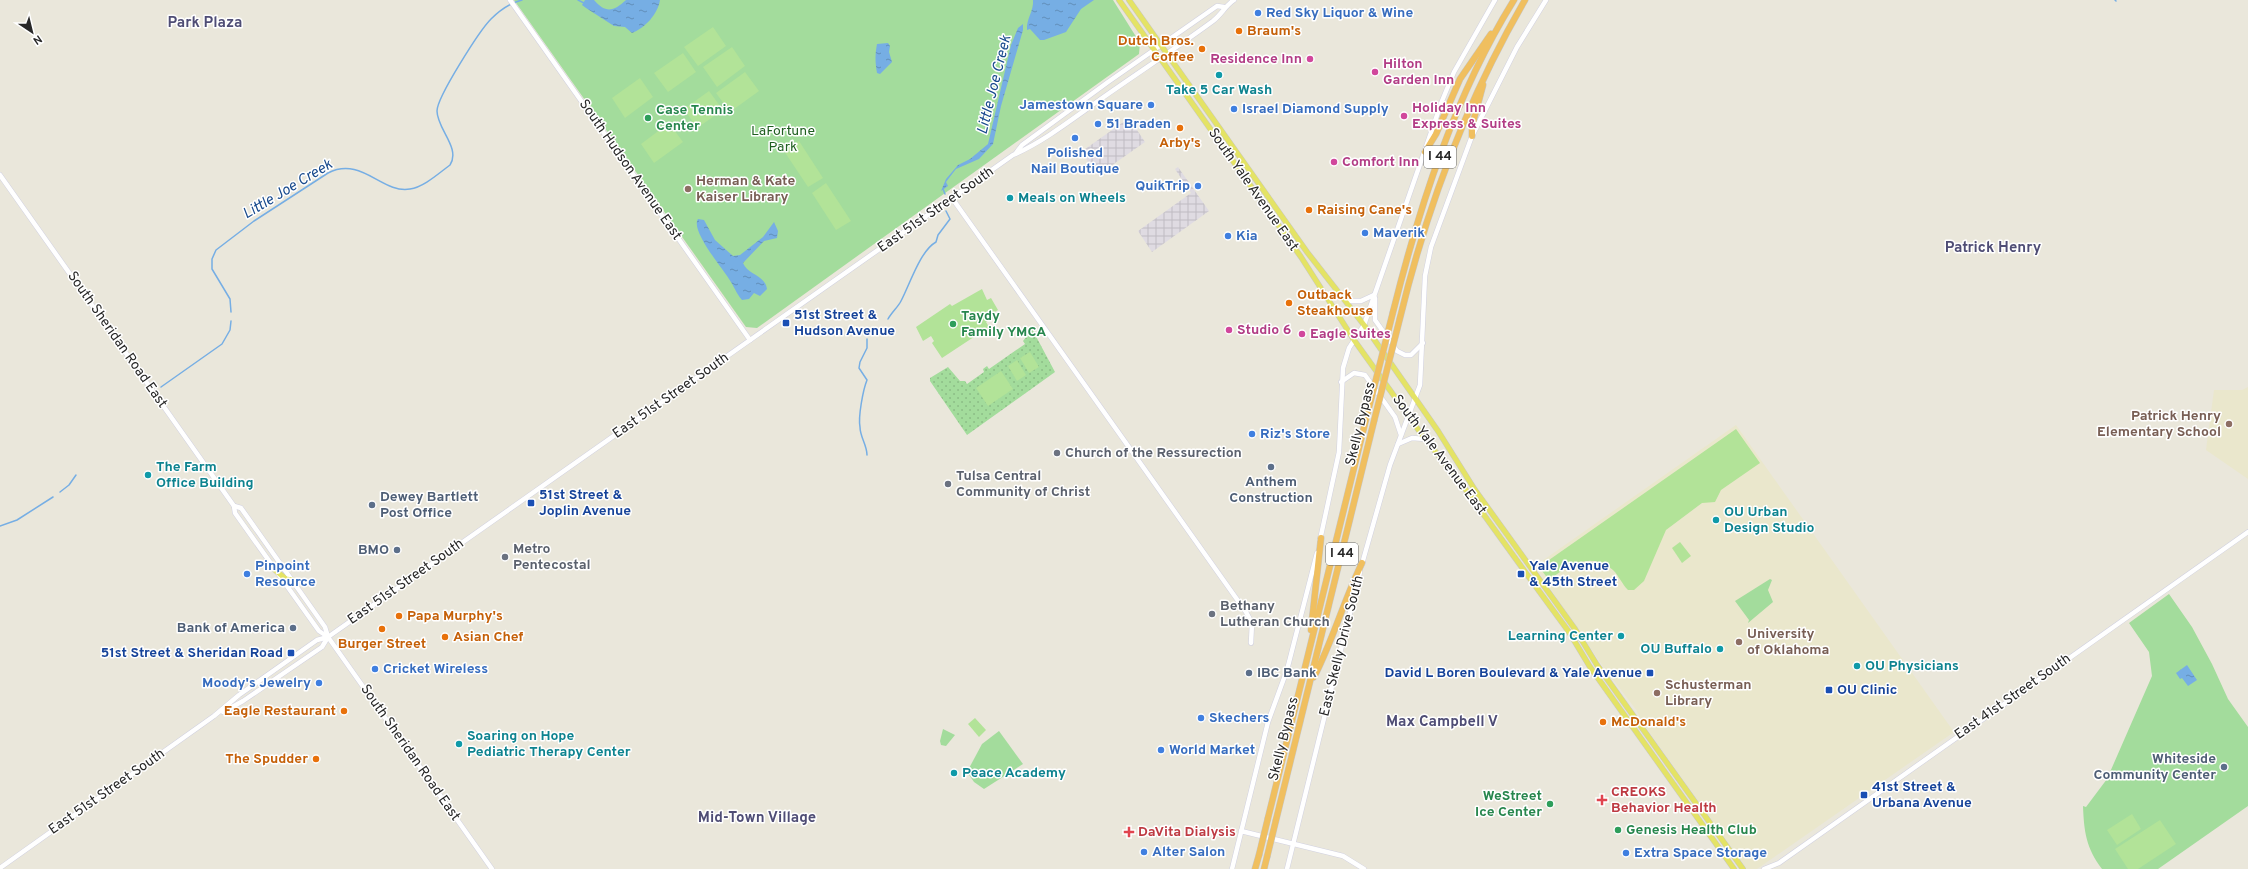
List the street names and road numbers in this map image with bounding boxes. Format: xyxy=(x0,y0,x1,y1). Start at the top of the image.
street label: South Hudson Avenue East xyxy=(575,96,685,244)
street label: South Yale Avenue East xyxy=(1204,125,1302,255)
road number: I 44 xyxy=(1424,146,1456,168)
street label: East 51st Street South xyxy=(875,163,997,257)
street label: South Sheridan Road East xyxy=(63,268,171,412)
street label: East 51st Street South xyxy=(610,349,732,443)
street label: Skelly Bypass xyxy=(1342,380,1380,468)
street label: South Yale Avenue East xyxy=(1388,391,1490,519)
street label: East 51st Street South xyxy=(345,535,467,629)
road number: I 44 xyxy=(1326,543,1358,565)
street label: East Skelly Drive South xyxy=(1316,574,1368,718)
street label: East 41st Street South xyxy=(1952,650,2074,744)
street label: South Sheridan Road East xyxy=(356,681,464,825)
street label: Skelly Bypass xyxy=(1265,695,1303,783)
street label: East 51st Street South xyxy=(46,745,168,839)

